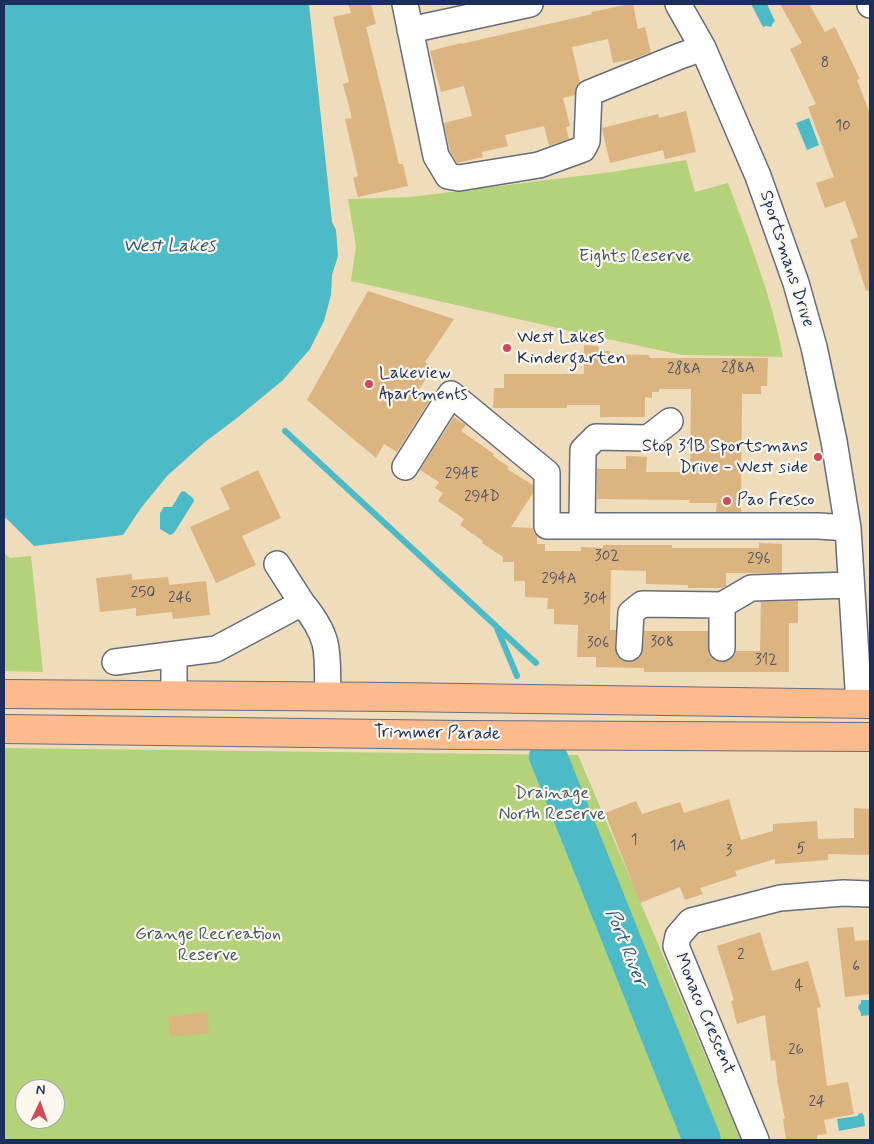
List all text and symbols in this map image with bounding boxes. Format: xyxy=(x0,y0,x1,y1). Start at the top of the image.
house number: 8 xyxy=(821,55,829,73)
house number: 10 xyxy=(835,118,851,136)
street label: Sportsmans Drive xyxy=(754,188,818,330)
water label: West Lakes xyxy=(123,236,215,258)
park label: Eights Reserve xyxy=(579,246,691,268)
place label: West Lakes Kindergarten xyxy=(517,327,626,369)
marker: West Lakes Kindergarten xyxy=(501,342,513,354)
house number: 288A xyxy=(721,360,755,378)
house number: 288A xyxy=(667,361,701,379)
place label: Lakeview Apartments xyxy=(379,363,467,406)
marker: Lakeview Apartments xyxy=(363,378,375,390)
place label: Stop 31B Sportsmans Drive - West side xyxy=(642,436,808,478)
marker: Stop 31B Sportsmans Drive - West side xyxy=(812,451,824,463)
house number: 294E xyxy=(445,466,479,484)
house number: 294D xyxy=(464,489,500,507)
place label: Pao Fresco xyxy=(737,490,815,512)
marker: Pao Fresco xyxy=(721,495,733,507)
house number: 302 xyxy=(595,548,619,566)
house number: 296 xyxy=(747,551,771,569)
house number: 294A xyxy=(542,571,576,589)
house number: 250 xyxy=(131,585,155,603)
house number: 246 xyxy=(168,590,192,608)
house number: 304 xyxy=(583,591,607,609)
house number: 308 xyxy=(650,634,674,652)
house number: 306 xyxy=(587,635,609,653)
house number: 312 xyxy=(755,652,777,670)
street label: Trimmer Parade xyxy=(373,722,501,746)
park label: Drainage North Reserve xyxy=(499,783,605,826)
house number: 1 xyxy=(631,832,637,850)
house number: 1A xyxy=(670,838,686,856)
house number: 5 xyxy=(797,841,805,859)
house number: 3 xyxy=(726,843,732,861)
water label: Port River xyxy=(599,906,651,990)
park label: Grange Recreation Reserve xyxy=(135,924,281,966)
house number: 2 xyxy=(737,947,745,965)
street label: Monaco Crescent xyxy=(669,950,739,1078)
house number: 6 xyxy=(852,959,860,977)
house number: 4 xyxy=(795,978,803,996)
house number: 26 xyxy=(788,1042,804,1060)
north arrow xyxy=(15,1079,65,1129)
text: N xyxy=(36,1081,46,1099)
house number: 24 xyxy=(809,1094,825,1112)

